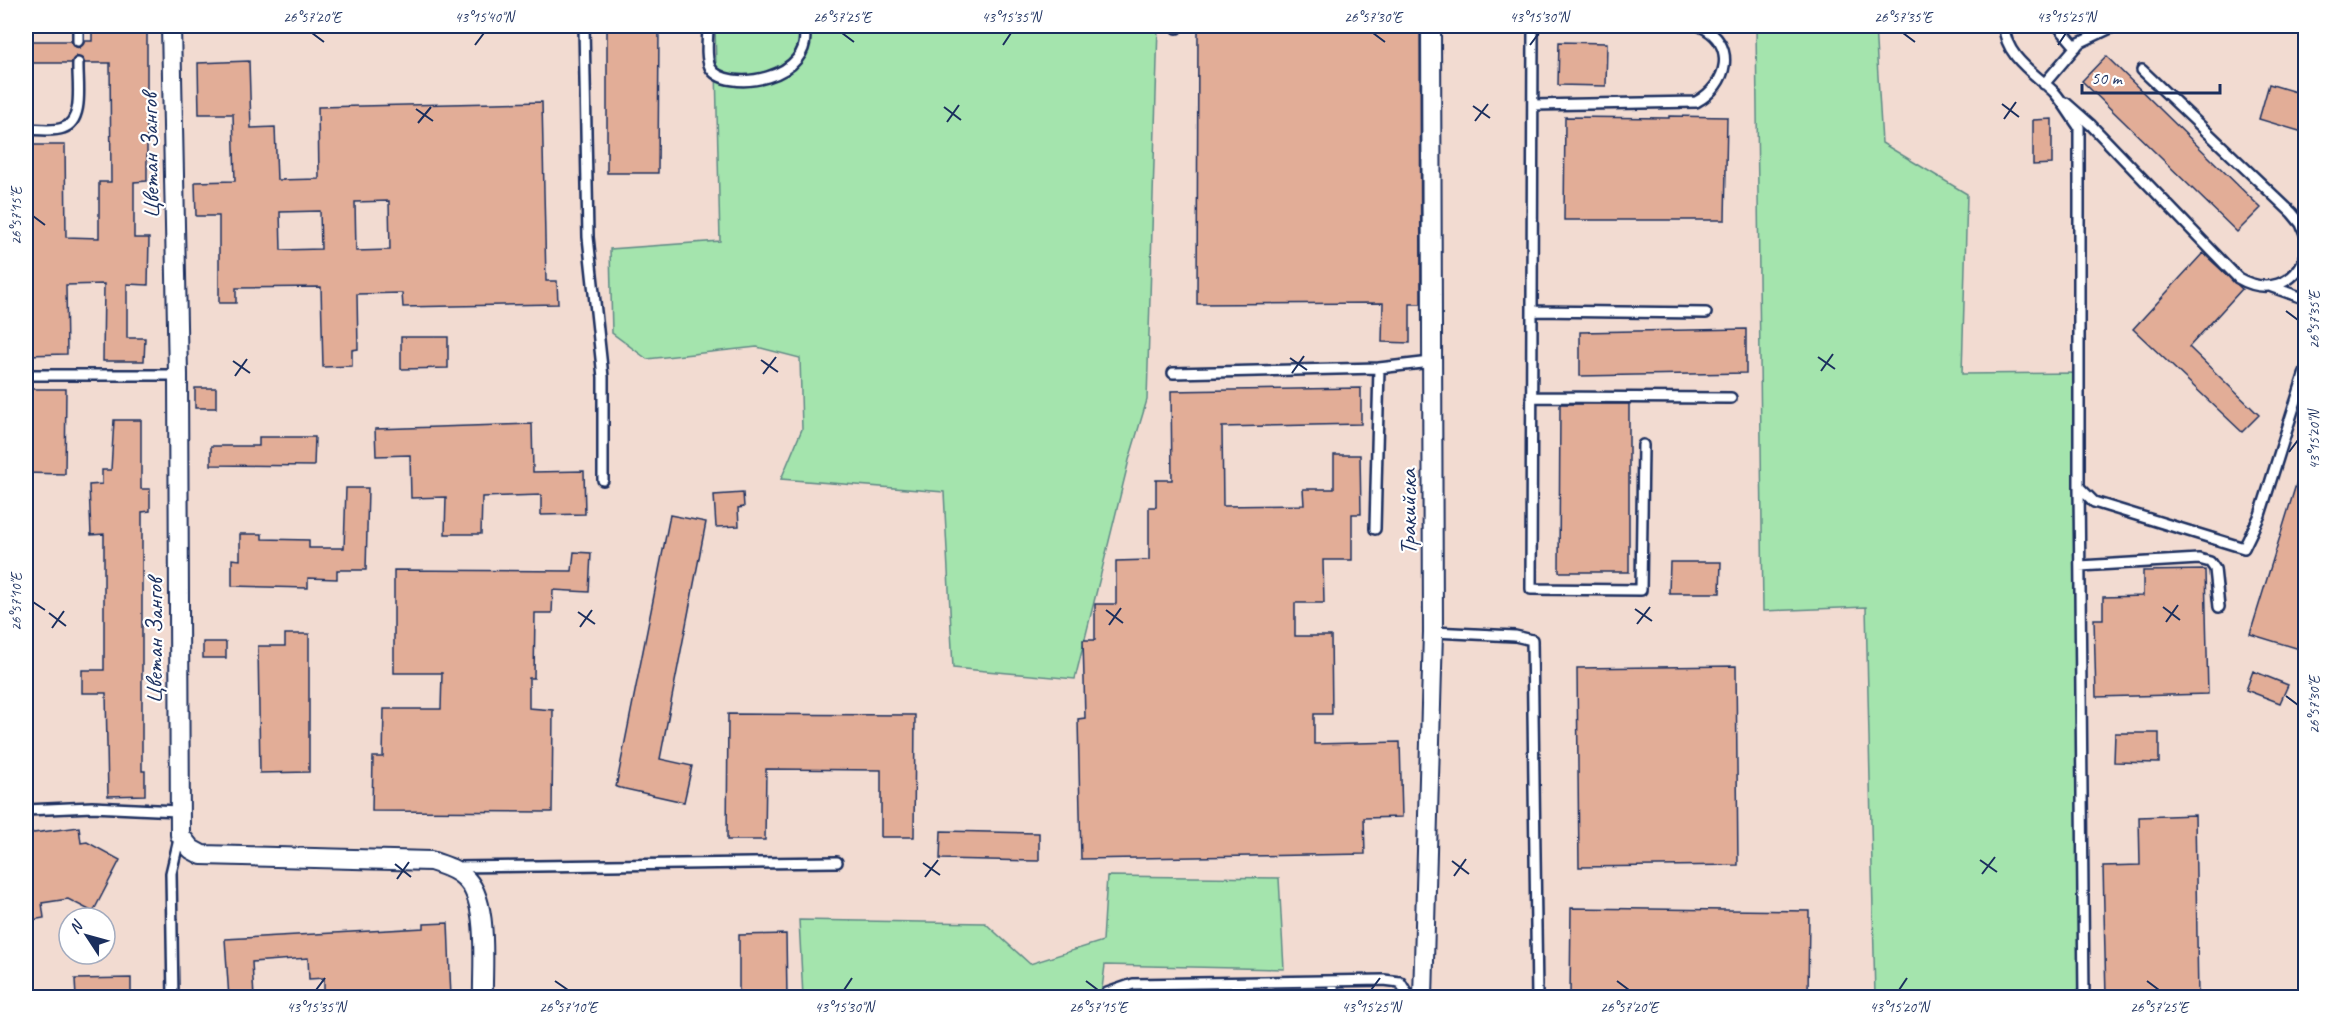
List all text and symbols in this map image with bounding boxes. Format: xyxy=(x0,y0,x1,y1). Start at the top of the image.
text: 26°57'20"E xyxy=(283,8,343,27)
text: 43°15'40"N xyxy=(454,8,517,27)
text: 26°57'25"E xyxy=(813,8,873,27)
text: 43°15'35"N xyxy=(981,8,1044,27)
text: 26°57'30"E xyxy=(1344,8,1404,27)
text: 43°15'30"N xyxy=(1509,8,1572,27)
text: 26°57'35"E xyxy=(1874,8,1934,27)
text: 43°15'25"N xyxy=(2036,8,2099,27)
scale bar xyxy=(2082,57,2220,95)
text: 50 m xyxy=(2091,67,2124,89)
street label: Цветан Зангов xyxy=(134,88,166,219)
text: 26°57'15"E xyxy=(7,185,26,245)
text: 26°57'35"E xyxy=(2305,289,2324,349)
text: 43°15'20"N xyxy=(2305,407,2324,470)
street label: Тракийска xyxy=(1393,468,1423,555)
text: 26°57'10"E xyxy=(7,571,26,631)
street label: Цветан Зангов xyxy=(139,573,169,704)
text: 26°57'30"E xyxy=(2305,674,2324,734)
north arrow xyxy=(57,906,117,966)
text: N xyxy=(65,915,88,938)
text: 43°15'35"N xyxy=(286,998,349,1017)
text: 26°57'10"E xyxy=(539,998,599,1017)
text: 43°15'30"N xyxy=(814,998,877,1017)
text: 26°57'15"E xyxy=(1069,998,1129,1017)
text: 43°15'25"N xyxy=(1341,998,1404,1017)
text: 26°57'20"E xyxy=(1600,998,1660,1017)
text: 43°15'20"N xyxy=(1869,998,1932,1017)
text: 26°57'25"E xyxy=(2130,998,2190,1017)

